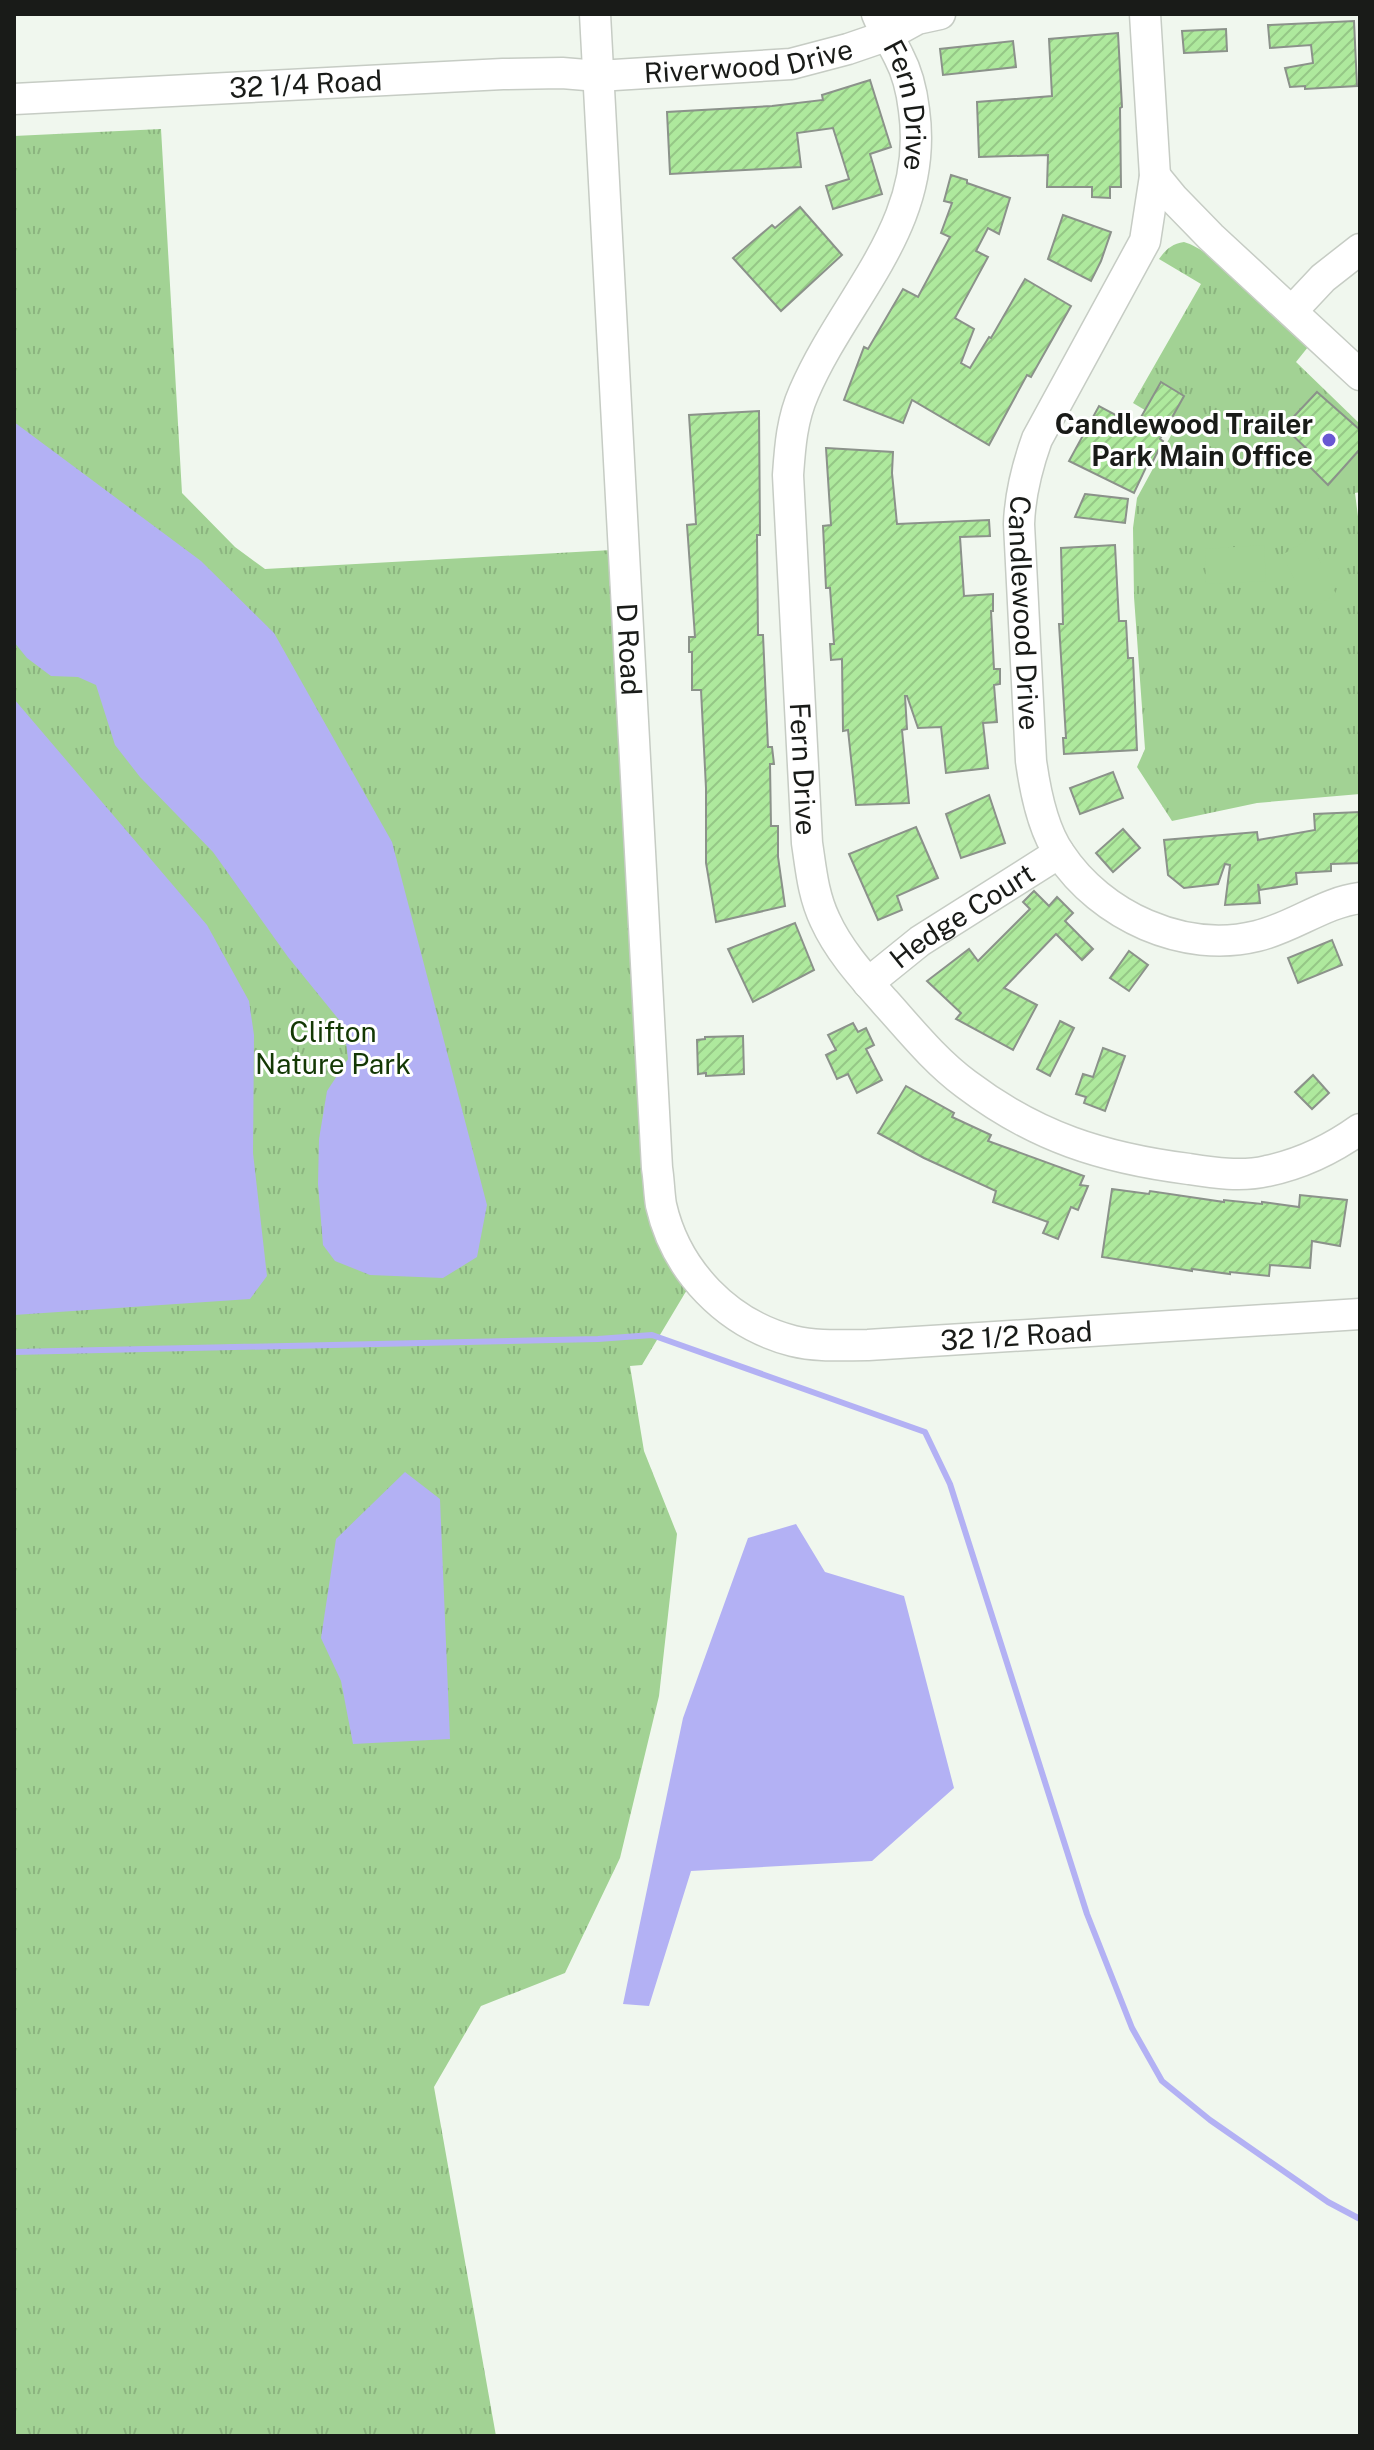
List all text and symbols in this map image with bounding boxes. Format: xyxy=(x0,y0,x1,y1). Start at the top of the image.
street label: Riverwood Drive xyxy=(643,31,856,89)
street label: Fern Drive xyxy=(877,34,933,173)
street label: 32 1/4 Road xyxy=(228,63,383,104)
place label: Candlewood Trailer Park Main Office xyxy=(1055,407,1313,472)
marker: Candlewood Trailer Park Main Office xyxy=(1320,431,1338,449)
street label: Candlewood Drive xyxy=(1003,494,1046,731)
street label: D Road xyxy=(611,602,649,696)
street label: Fern Drive xyxy=(784,702,824,836)
street label: Hedge Court xyxy=(883,856,1040,975)
park label: Clifton Nature Park xyxy=(255,1015,411,1080)
street label: 32 1/2 Road xyxy=(939,1314,1093,1356)

